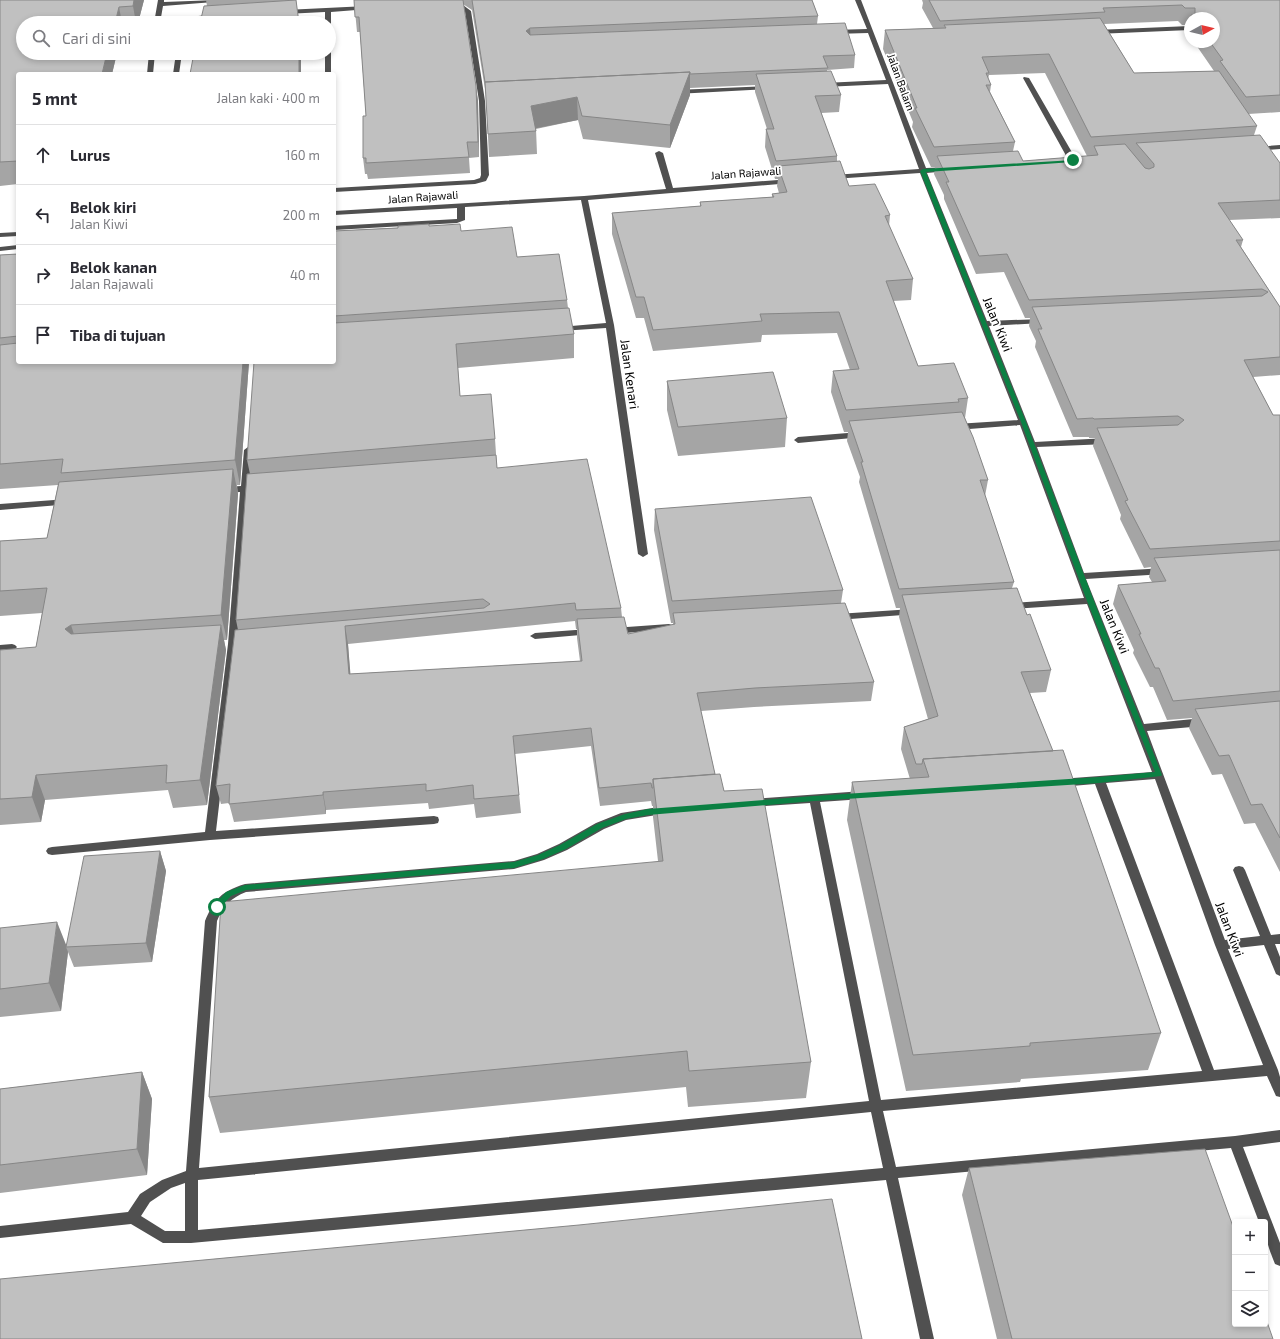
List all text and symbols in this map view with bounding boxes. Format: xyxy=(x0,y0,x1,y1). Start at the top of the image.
north arrow xyxy=(1184,12,1220,48)
search box xyxy=(16,16,336,60)
icon: search xyxy=(30,27,52,49)
text: Cari di sini xyxy=(62,29,131,47)
street label: Jalan Balam xyxy=(885,52,918,112)
text: 5 mnt xyxy=(32,88,77,108)
text: Jalan kaki · 400 m xyxy=(217,90,320,106)
icon: ahead xyxy=(32,144,54,166)
text: Lurus xyxy=(70,146,110,164)
text: 160 m xyxy=(285,147,320,163)
route end xyxy=(1064,151,1082,169)
street label: Jalan Rajawali xyxy=(710,164,782,182)
street label: Jalan Rajawali xyxy=(387,188,459,206)
text: Belok kiri xyxy=(70,198,136,216)
icon: left xyxy=(32,204,54,226)
text: 200 m xyxy=(283,207,320,223)
text: Jalan Kiwi xyxy=(70,216,128,232)
text: Belok kanan xyxy=(70,258,157,276)
icon: right xyxy=(32,264,54,286)
text: 40 m xyxy=(290,267,320,283)
text: Jalan Rajawali xyxy=(70,276,153,292)
street label: Jalan Kiwi xyxy=(980,294,1016,354)
icon: arrive xyxy=(32,324,54,346)
text: Tiba di tujuan xyxy=(70,326,166,344)
street label: Jalan Kenari xyxy=(617,338,643,410)
street label: Jalan Kiwi xyxy=(1097,596,1133,656)
route start xyxy=(208,898,226,916)
street label: Jalan Kiwi xyxy=(1212,899,1248,959)
map controls xyxy=(1232,1219,1268,1327)
button: + xyxy=(1232,1219,1268,1255)
button: − xyxy=(1232,1255,1268,1291)
button: layers xyxy=(1232,1291,1268,1327)

